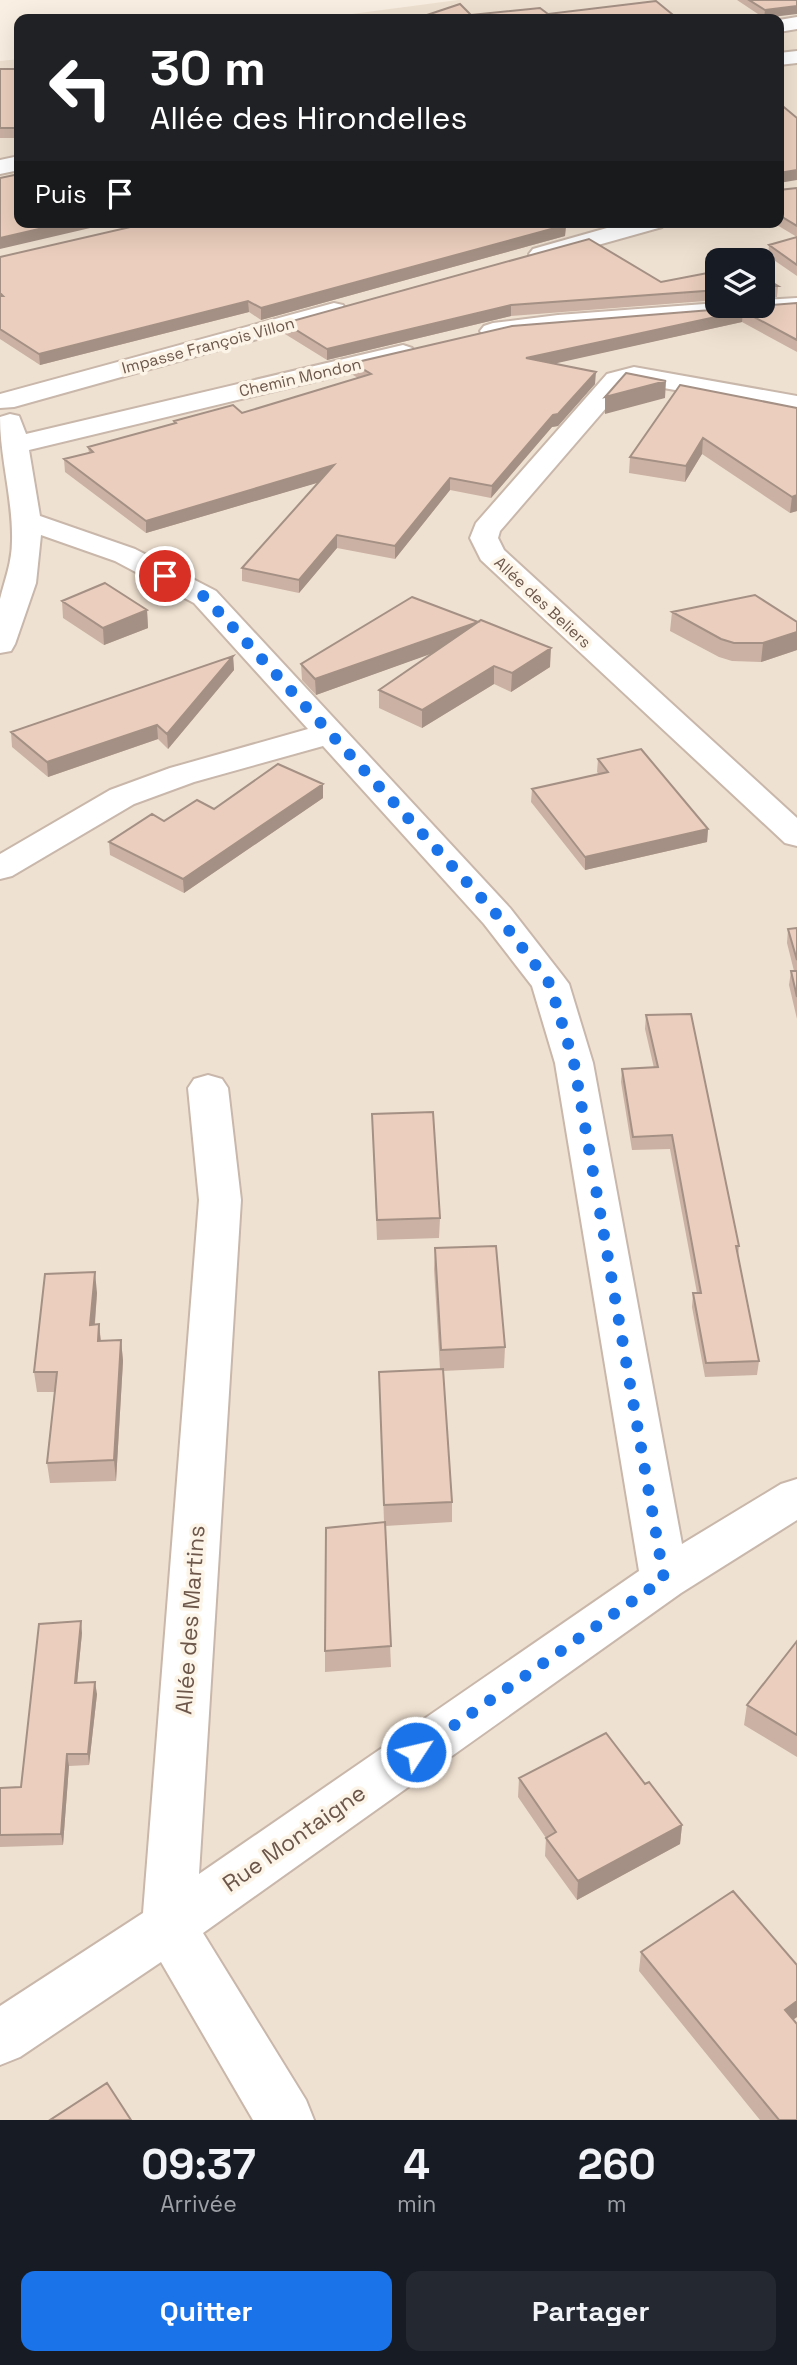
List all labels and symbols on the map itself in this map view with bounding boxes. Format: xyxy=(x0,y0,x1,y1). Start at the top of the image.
street label: Impasse François Villon xyxy=(119,312,297,379)
street label: Chemin Mondon xyxy=(237,353,363,402)
pin xyxy=(135,546,195,606)
street label: Allée des Beliers xyxy=(490,552,596,653)
street label: Allée des Martins xyxy=(168,1524,212,1716)
position arrow xyxy=(379,1715,453,1789)
street label: Rue Montaigne xyxy=(217,1778,371,1898)

